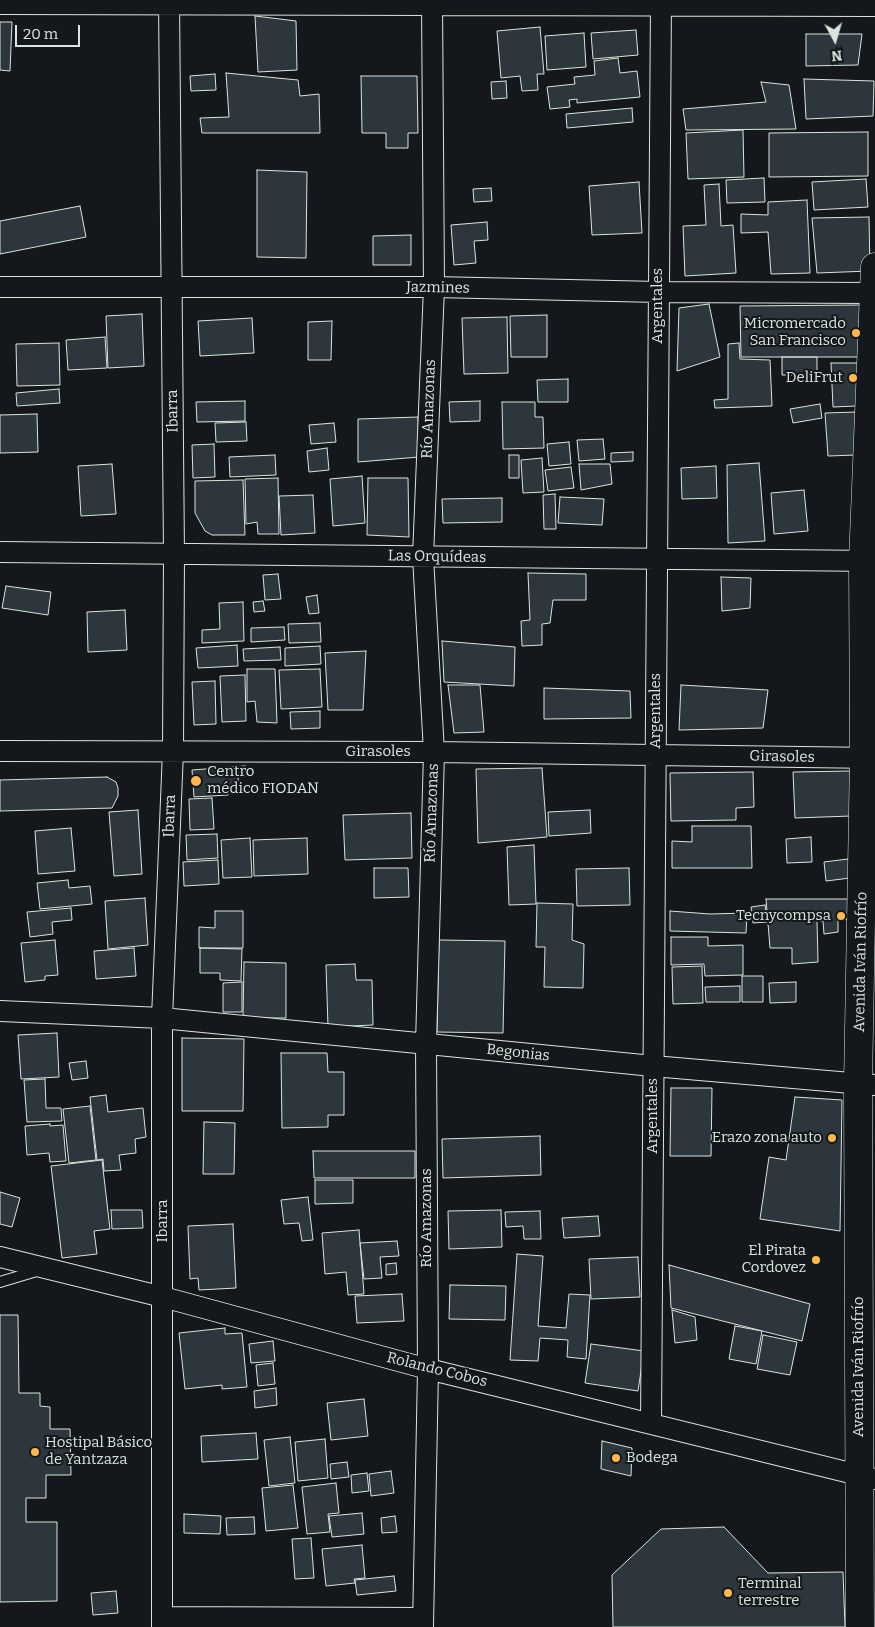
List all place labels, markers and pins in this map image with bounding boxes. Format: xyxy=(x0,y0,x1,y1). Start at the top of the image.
place label: Micromercado San Francisco xyxy=(744,315,846,350)
marker: Micromercado San Francisco xyxy=(850,327,862,339)
place label: DeliFrut xyxy=(786,369,843,387)
marker: DeliFrut xyxy=(847,372,859,384)
place label: Centro médico FIODAN xyxy=(207,763,319,798)
marker: Centro médico FIODAN xyxy=(189,774,203,788)
place label: Tecnycompsa xyxy=(736,907,831,925)
marker: Tecnycompsa xyxy=(835,910,847,922)
place label: Erazo zona auto xyxy=(712,1129,822,1147)
marker: Erazo zona auto xyxy=(826,1132,838,1144)
place label: El Pirata Cordovez xyxy=(742,1242,806,1277)
marker: El Pirata Cordovez xyxy=(810,1254,822,1266)
place label: Hostipal Básico de Yantzaza xyxy=(45,1434,152,1469)
marker: Hostipal Básico de Yantzaza xyxy=(29,1446,41,1458)
place label: Bodega xyxy=(626,1449,678,1467)
marker: Bodega xyxy=(610,1452,622,1464)
place label: Terminal terrestre xyxy=(738,1575,801,1610)
marker: Terminal terrestre xyxy=(722,1587,734,1599)

